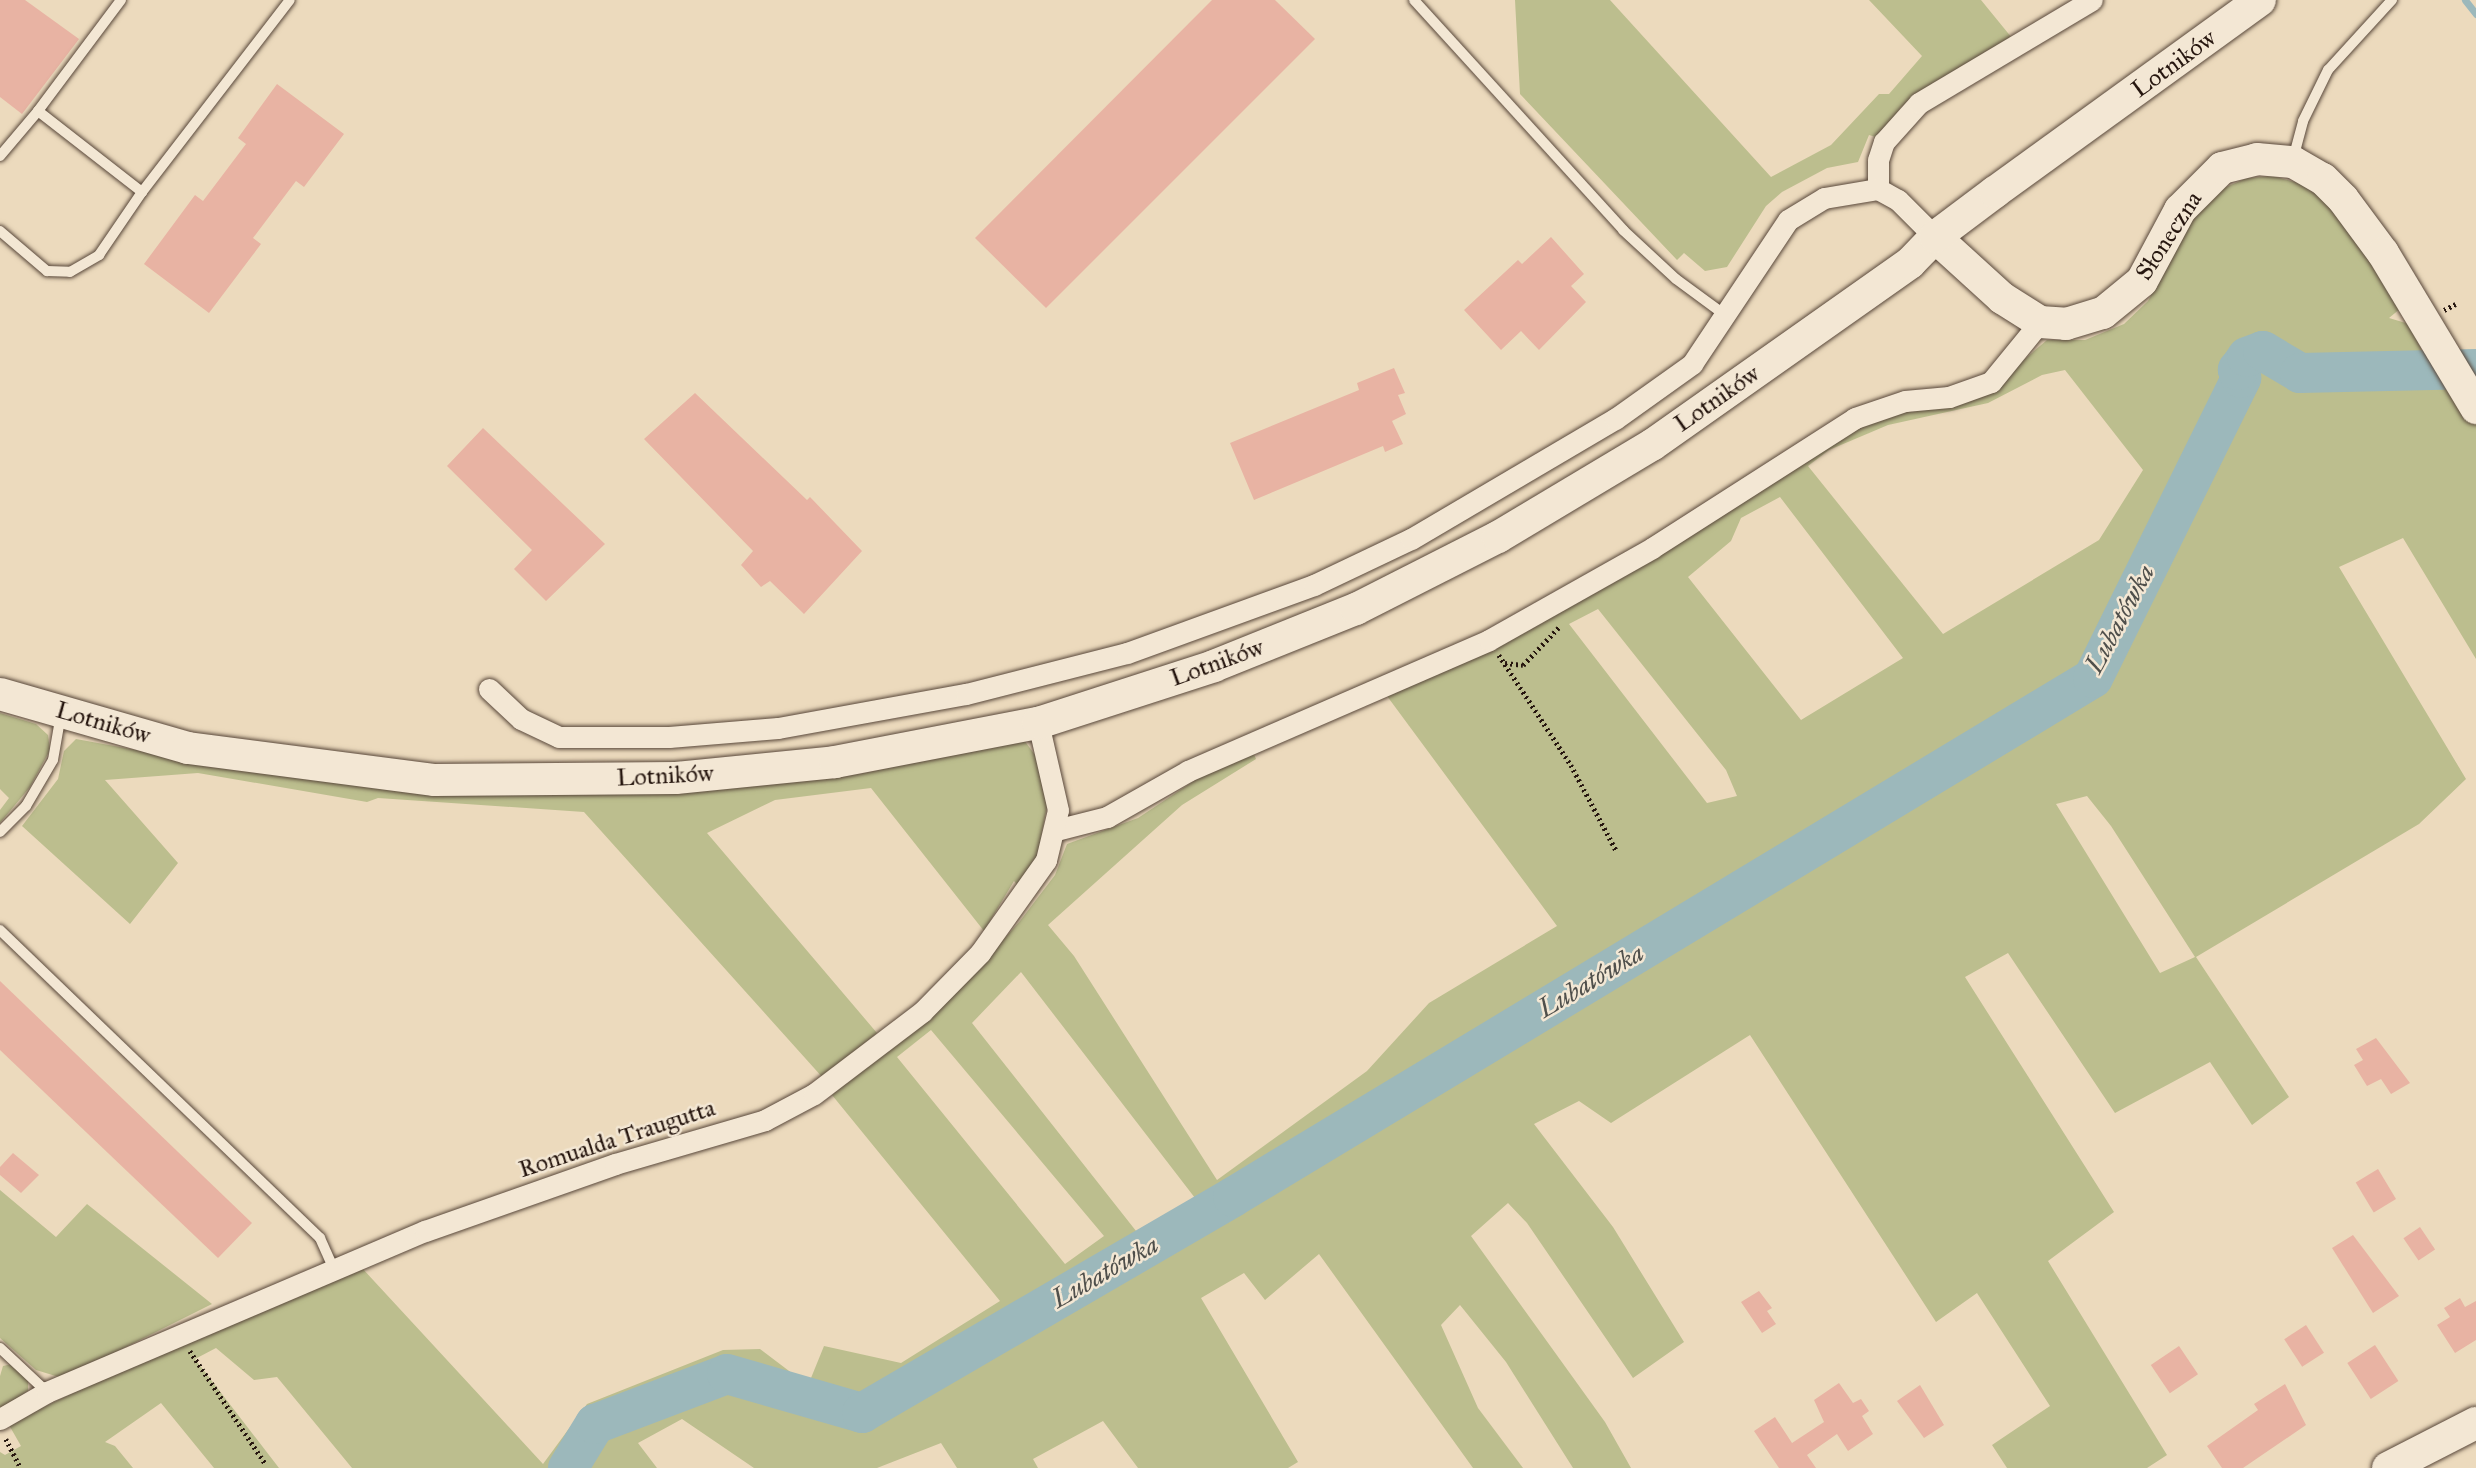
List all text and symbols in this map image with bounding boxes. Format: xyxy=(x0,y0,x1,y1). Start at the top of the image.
street label: Lotników xyxy=(2126,24,2222,104)
street label: Słoneczna xyxy=(2130,186,2208,286)
street label: Lotników xyxy=(1669,359,1765,439)
water label: Lubatówka xyxy=(2079,560,2161,678)
street label: Lotników xyxy=(1167,633,1267,693)
street label: Lotników xyxy=(52,696,154,750)
street label: Lotników xyxy=(616,759,714,793)
water label: Lubatówka xyxy=(1532,937,1650,1025)
street label: Romualda Traugutta xyxy=(515,1094,719,1184)
water label: Lubatówka xyxy=(1046,1229,1164,1315)

